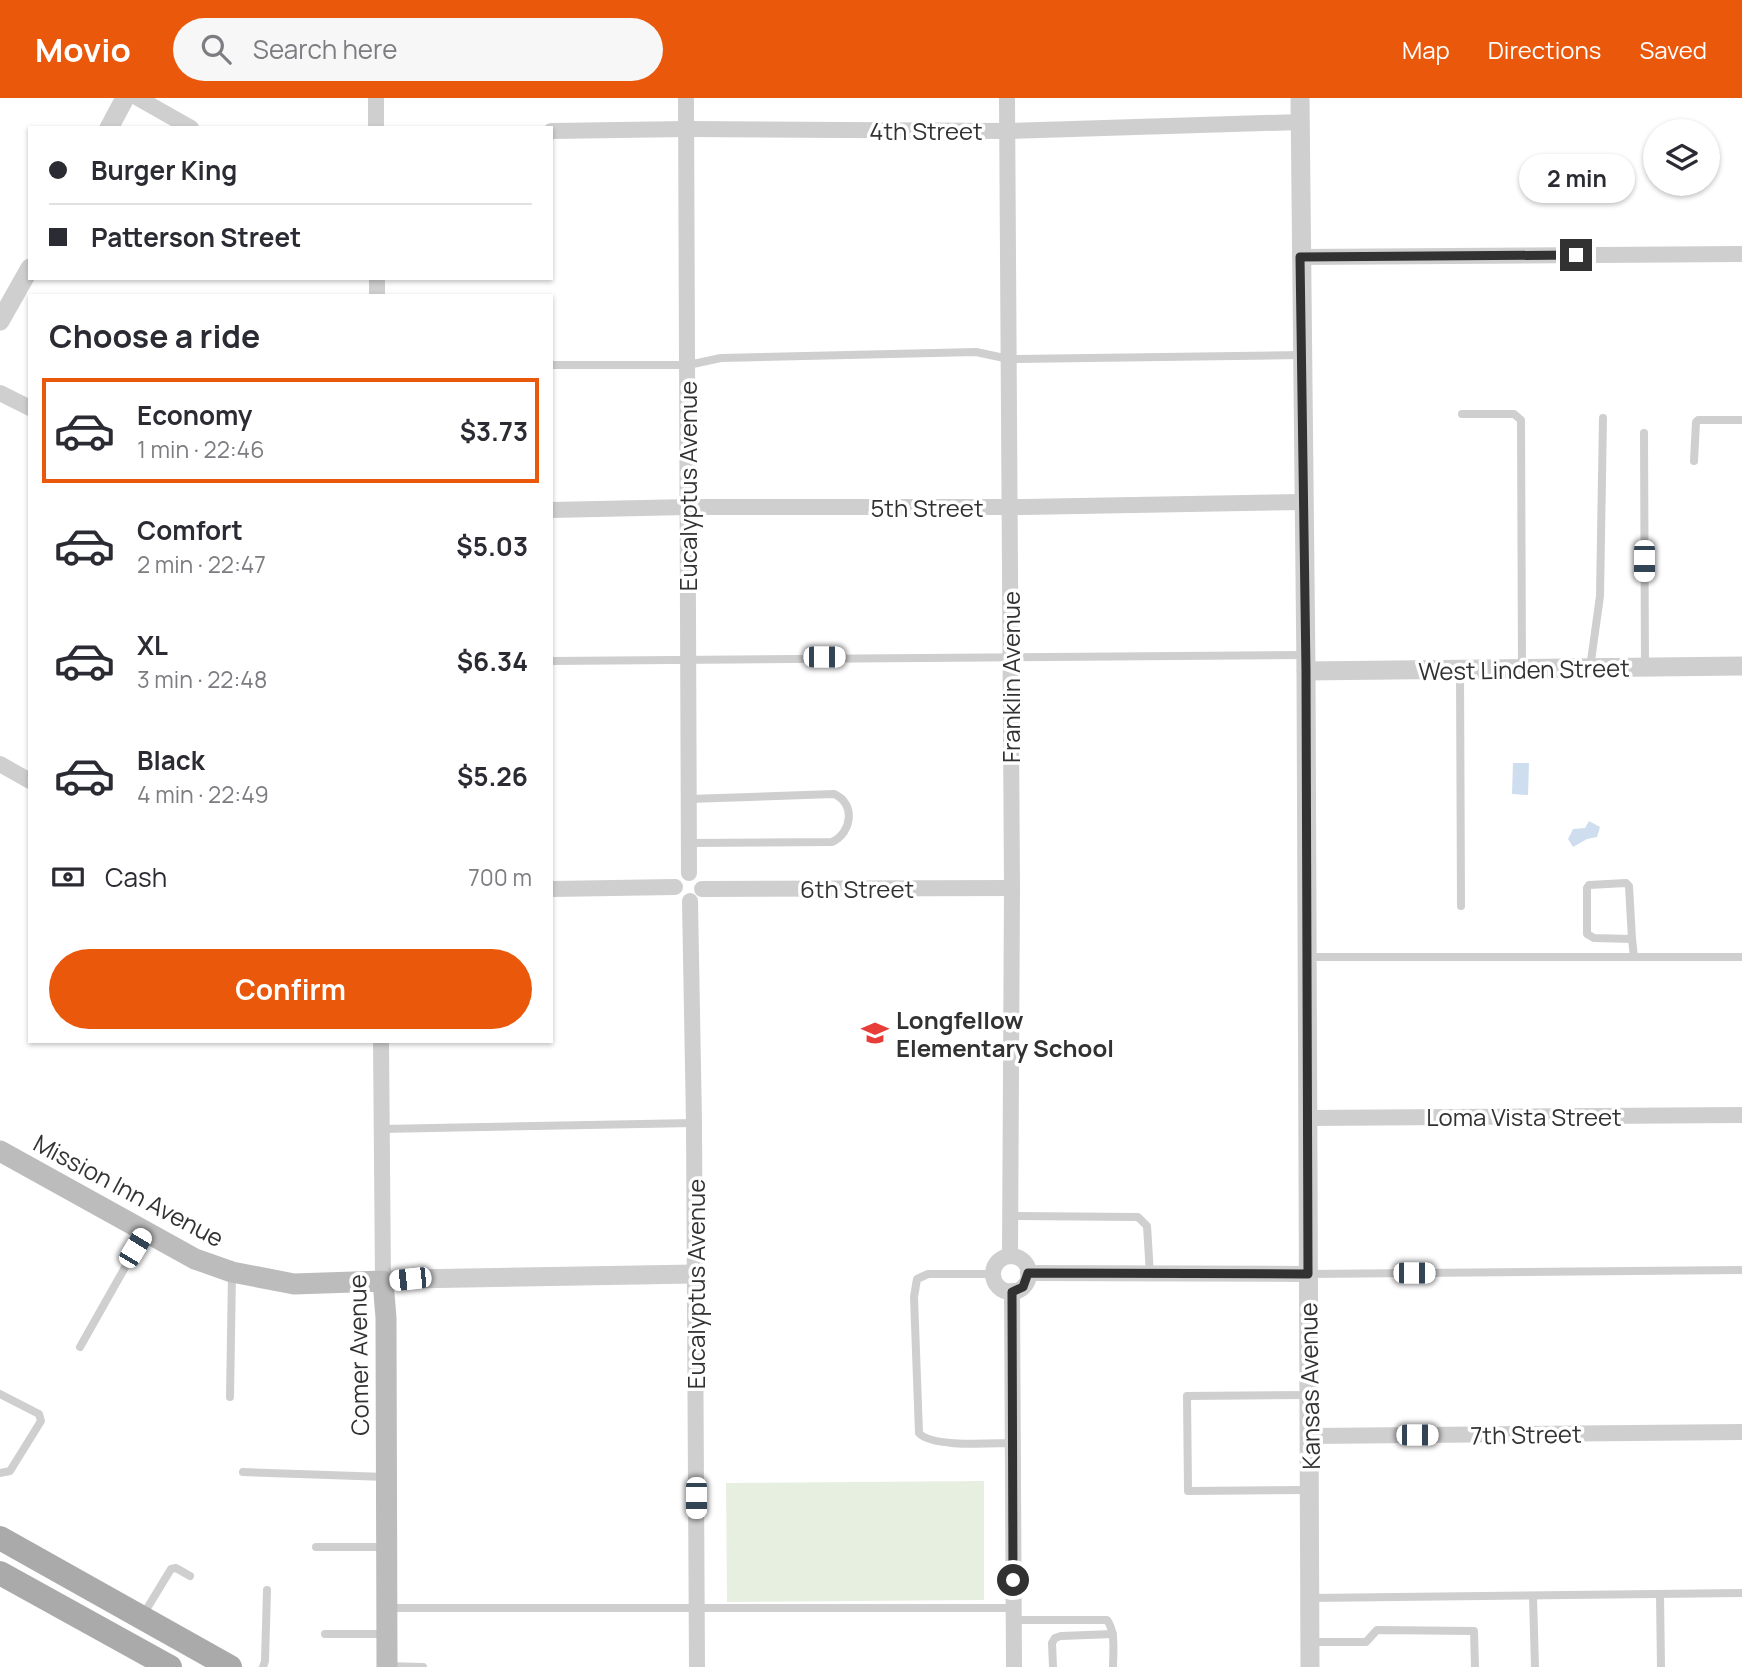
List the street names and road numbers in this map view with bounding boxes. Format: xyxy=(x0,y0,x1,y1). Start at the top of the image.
street label: 4th Street xyxy=(869,114,983,147)
street label: Eucalyptus Avenue xyxy=(671,381,704,591)
street label: 5th Street xyxy=(870,491,984,524)
street label: Franklin Avenue xyxy=(994,591,1027,763)
street label: West Linden Street xyxy=(1418,651,1630,687)
street label: 6th Street xyxy=(800,872,914,905)
street label: Loma Vista Street xyxy=(1426,1100,1622,1133)
street label: Mission Inn Avenue xyxy=(28,1126,230,1254)
street label: Eucalyptus Avenue xyxy=(679,1179,712,1389)
street label: Comer Avenue xyxy=(340,1274,376,1436)
street label: Kansas Avenue xyxy=(1291,1302,1327,1470)
street label: 7th Street xyxy=(1470,1417,1582,1451)

